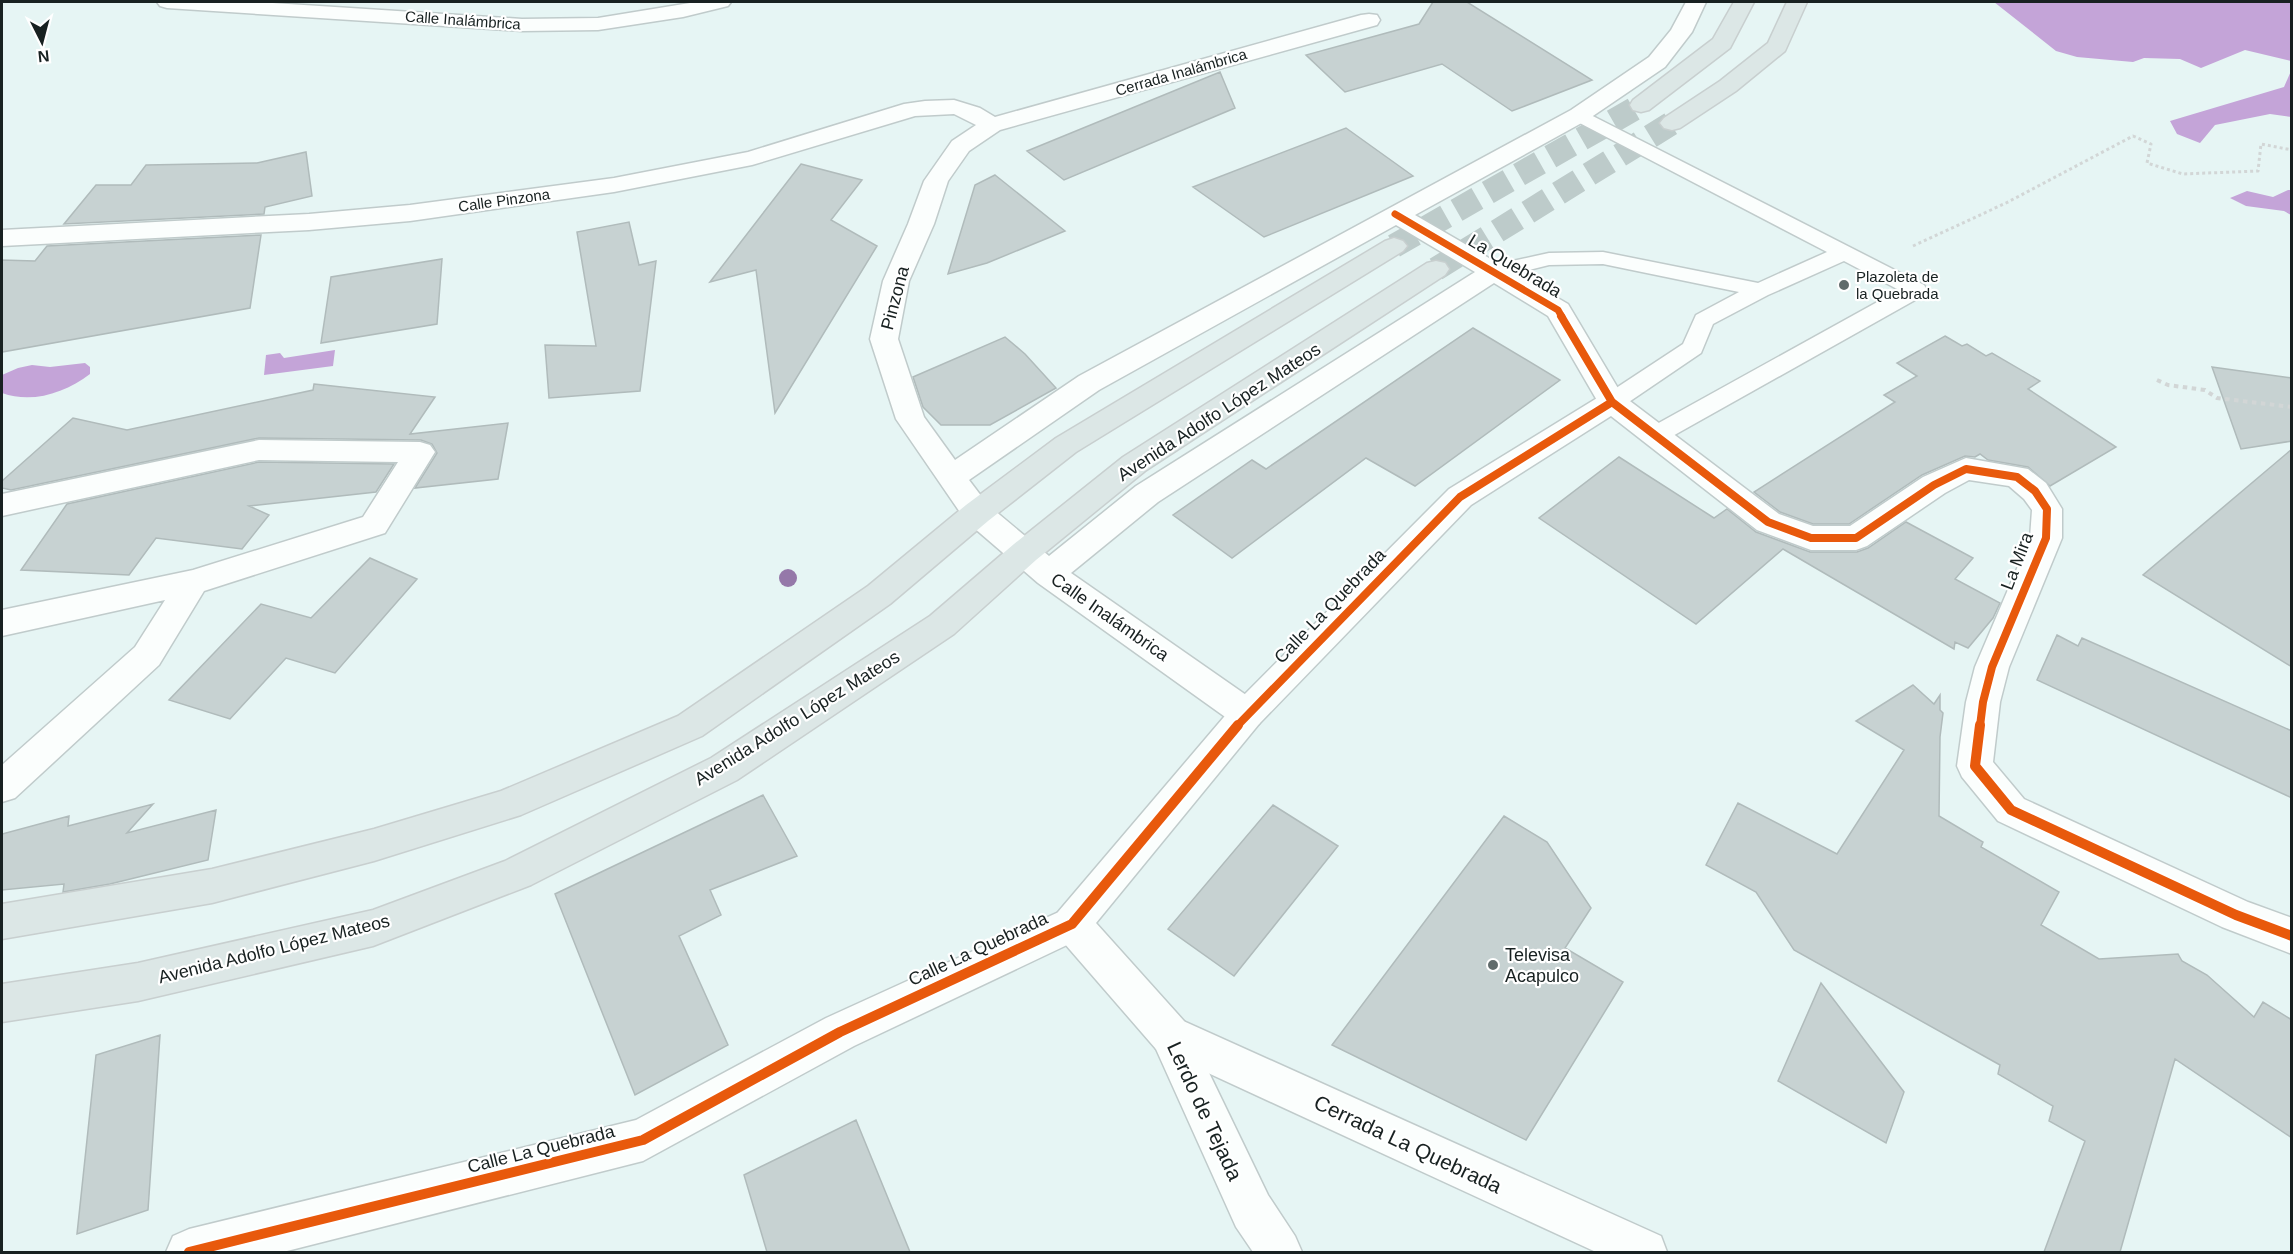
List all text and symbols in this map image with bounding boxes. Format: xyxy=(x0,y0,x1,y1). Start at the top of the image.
street label: Calle Inalámbrica xyxy=(405,7,522,33)
north arrow xyxy=(12,12,72,72)
street label: Cerrada Inalámbrica xyxy=(1113,45,1249,99)
text: N xyxy=(37,47,50,65)
street label: Calle Pinzona xyxy=(457,185,552,215)
street label: La Quebrada xyxy=(1465,230,1566,302)
street label: Pinzona xyxy=(877,263,913,332)
place label: Plazoleta de la Quebrada xyxy=(1856,268,1939,302)
marker: Plazoleta de la Quebrada xyxy=(1837,278,1851,292)
street label: Avenida Adolfo López Mateos xyxy=(1114,339,1324,485)
street label: La Mira xyxy=(1997,528,2037,593)
street label: Calle La Quebrada xyxy=(1270,544,1390,667)
street label: Calle Inalámbrica xyxy=(1047,569,1174,666)
street label: Avenida Adolfo López Mateos xyxy=(691,647,903,789)
street label: Calle La Quebrada xyxy=(905,908,1052,990)
street label: Avenida Adolfo López Mateos xyxy=(156,911,392,987)
place label: Televisa Acapulco xyxy=(1505,945,1579,986)
marker: Televisa Acapulco xyxy=(1486,958,1500,972)
street label: Lerdo de Tejada xyxy=(1163,1038,1247,1184)
street label: Cerrada La Quebrada xyxy=(1311,1090,1506,1198)
street label: Calle La Quebrada xyxy=(465,1121,618,1177)

